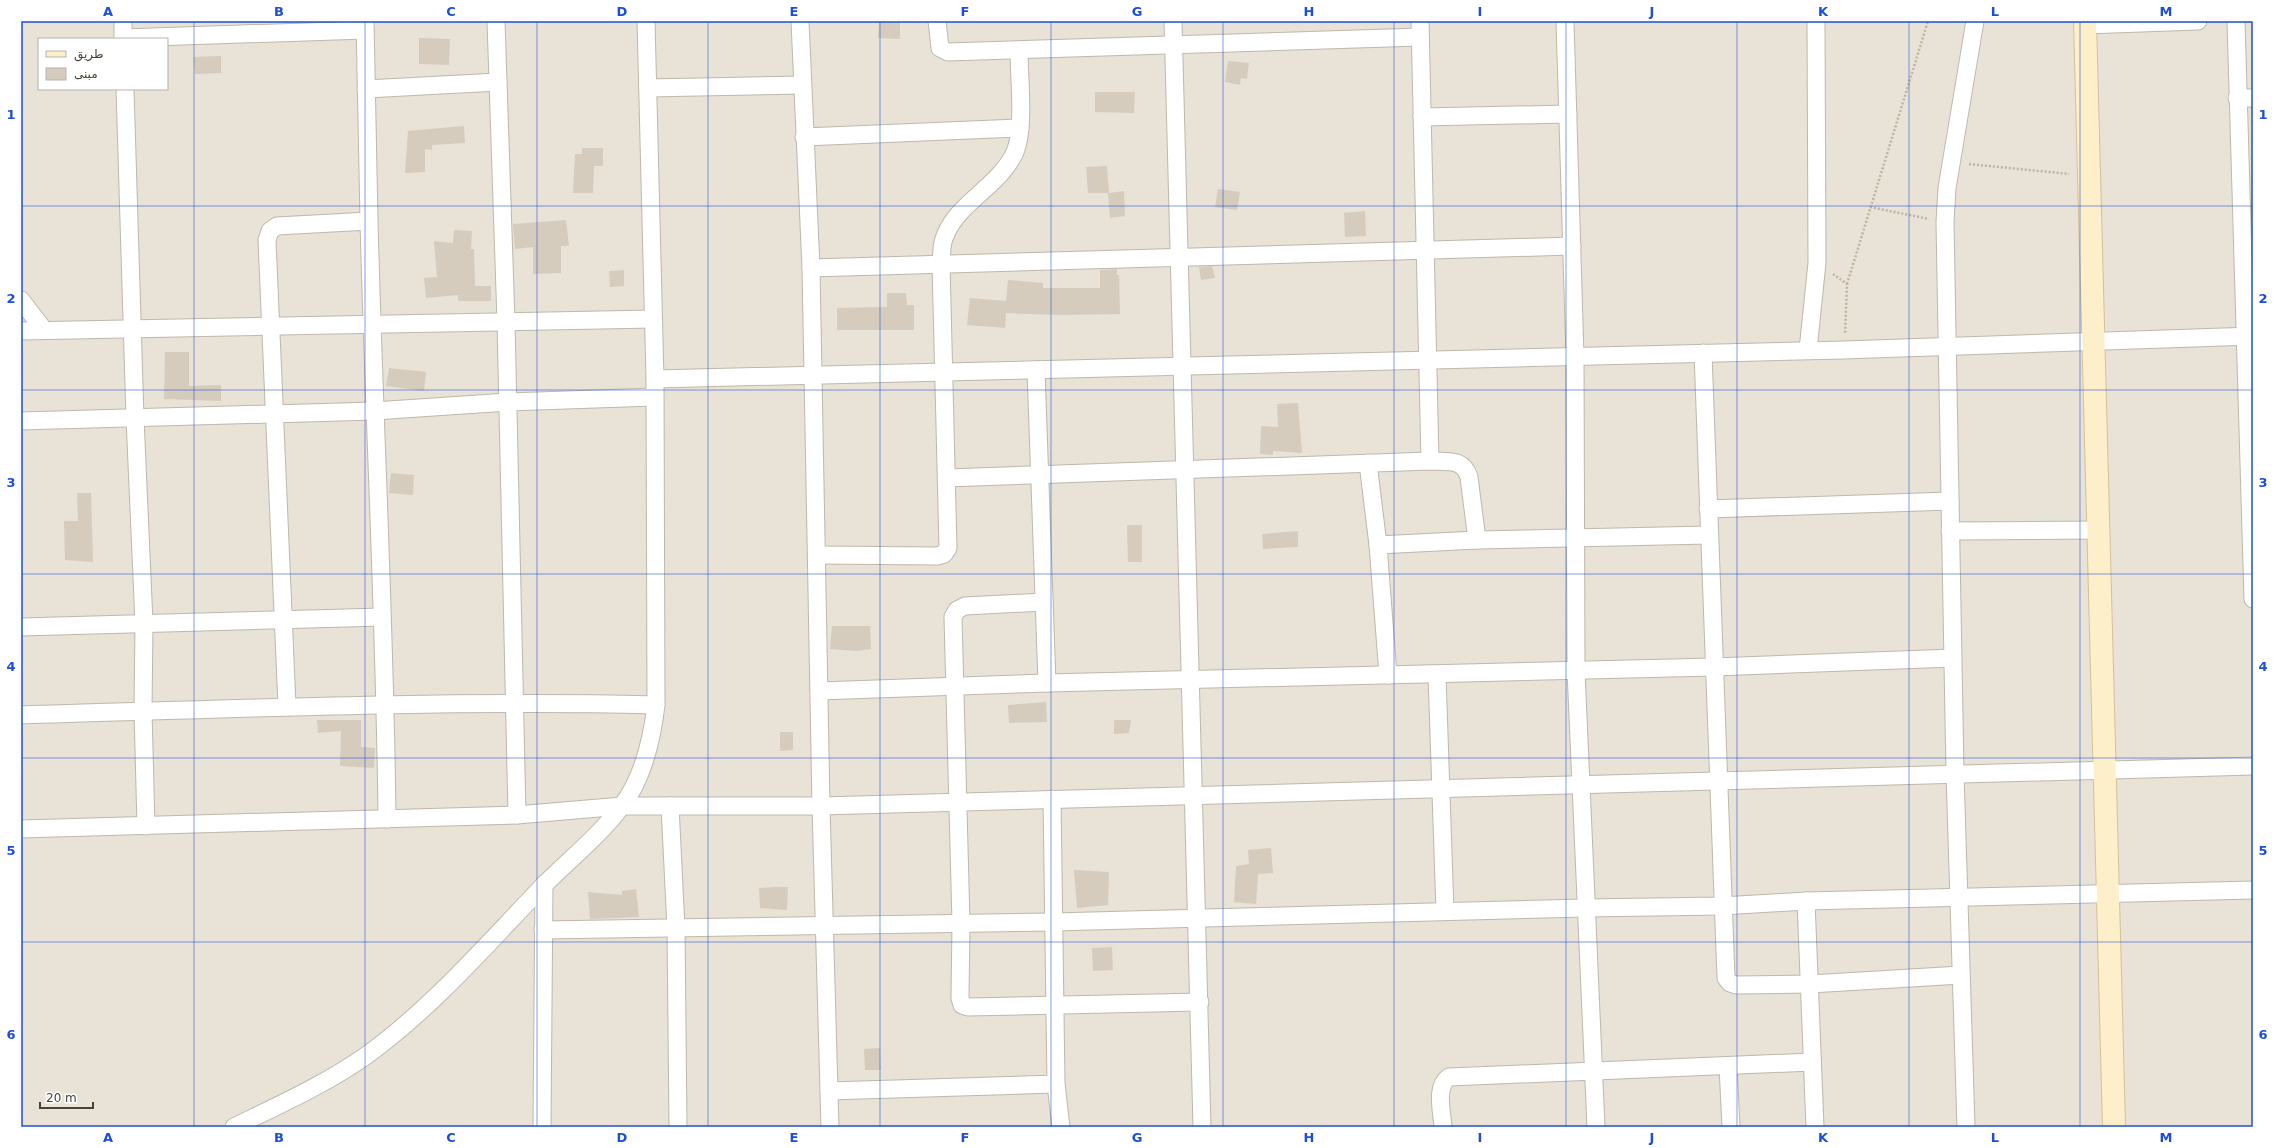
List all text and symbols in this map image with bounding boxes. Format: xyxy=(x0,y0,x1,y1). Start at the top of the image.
text: A xyxy=(103,4,113,19)
text: B xyxy=(274,4,284,19)
text: C xyxy=(446,4,456,19)
text: D xyxy=(617,4,628,19)
text: E xyxy=(790,4,798,19)
text: F xyxy=(961,4,969,19)
text: G xyxy=(1132,4,1142,19)
text: H xyxy=(1304,4,1314,19)
text: I xyxy=(1478,4,1482,19)
text: J xyxy=(1649,4,1654,19)
text: K xyxy=(1818,4,1829,19)
text: L xyxy=(1991,4,1999,19)
text: M xyxy=(2160,4,2172,19)
legend xyxy=(38,38,168,90)
text: طريق xyxy=(74,47,104,62)
text: مبنى xyxy=(74,67,98,81)
text: 1 xyxy=(6,107,16,122)
text: 1 xyxy=(2258,107,2268,122)
text: 2 xyxy=(6,291,16,306)
text: 2 xyxy=(2258,291,2268,306)
text: 3 xyxy=(6,475,16,490)
text: 3 xyxy=(2258,475,2268,490)
text: 4 xyxy=(6,659,16,674)
text: 4 xyxy=(2258,659,2268,674)
text: 5 xyxy=(6,843,16,858)
text: 5 xyxy=(2258,843,2268,858)
text: 6 xyxy=(6,1027,16,1042)
text: 6 xyxy=(2258,1027,2268,1042)
scale bar xyxy=(40,1084,93,1110)
text: 20 m xyxy=(46,1091,77,1105)
text: A xyxy=(103,1130,113,1145)
text: B xyxy=(274,1130,284,1145)
text: C xyxy=(446,1130,456,1145)
text: D xyxy=(617,1130,628,1145)
text: E xyxy=(790,1130,798,1145)
text: F xyxy=(961,1130,969,1145)
text: G xyxy=(1132,1130,1142,1145)
text: H xyxy=(1304,1130,1314,1145)
text: I xyxy=(1478,1130,1482,1145)
text: J xyxy=(1649,1130,1654,1145)
text: K xyxy=(1818,1130,1829,1145)
text: L xyxy=(1991,1130,1999,1145)
text: M xyxy=(2160,1130,2172,1145)

